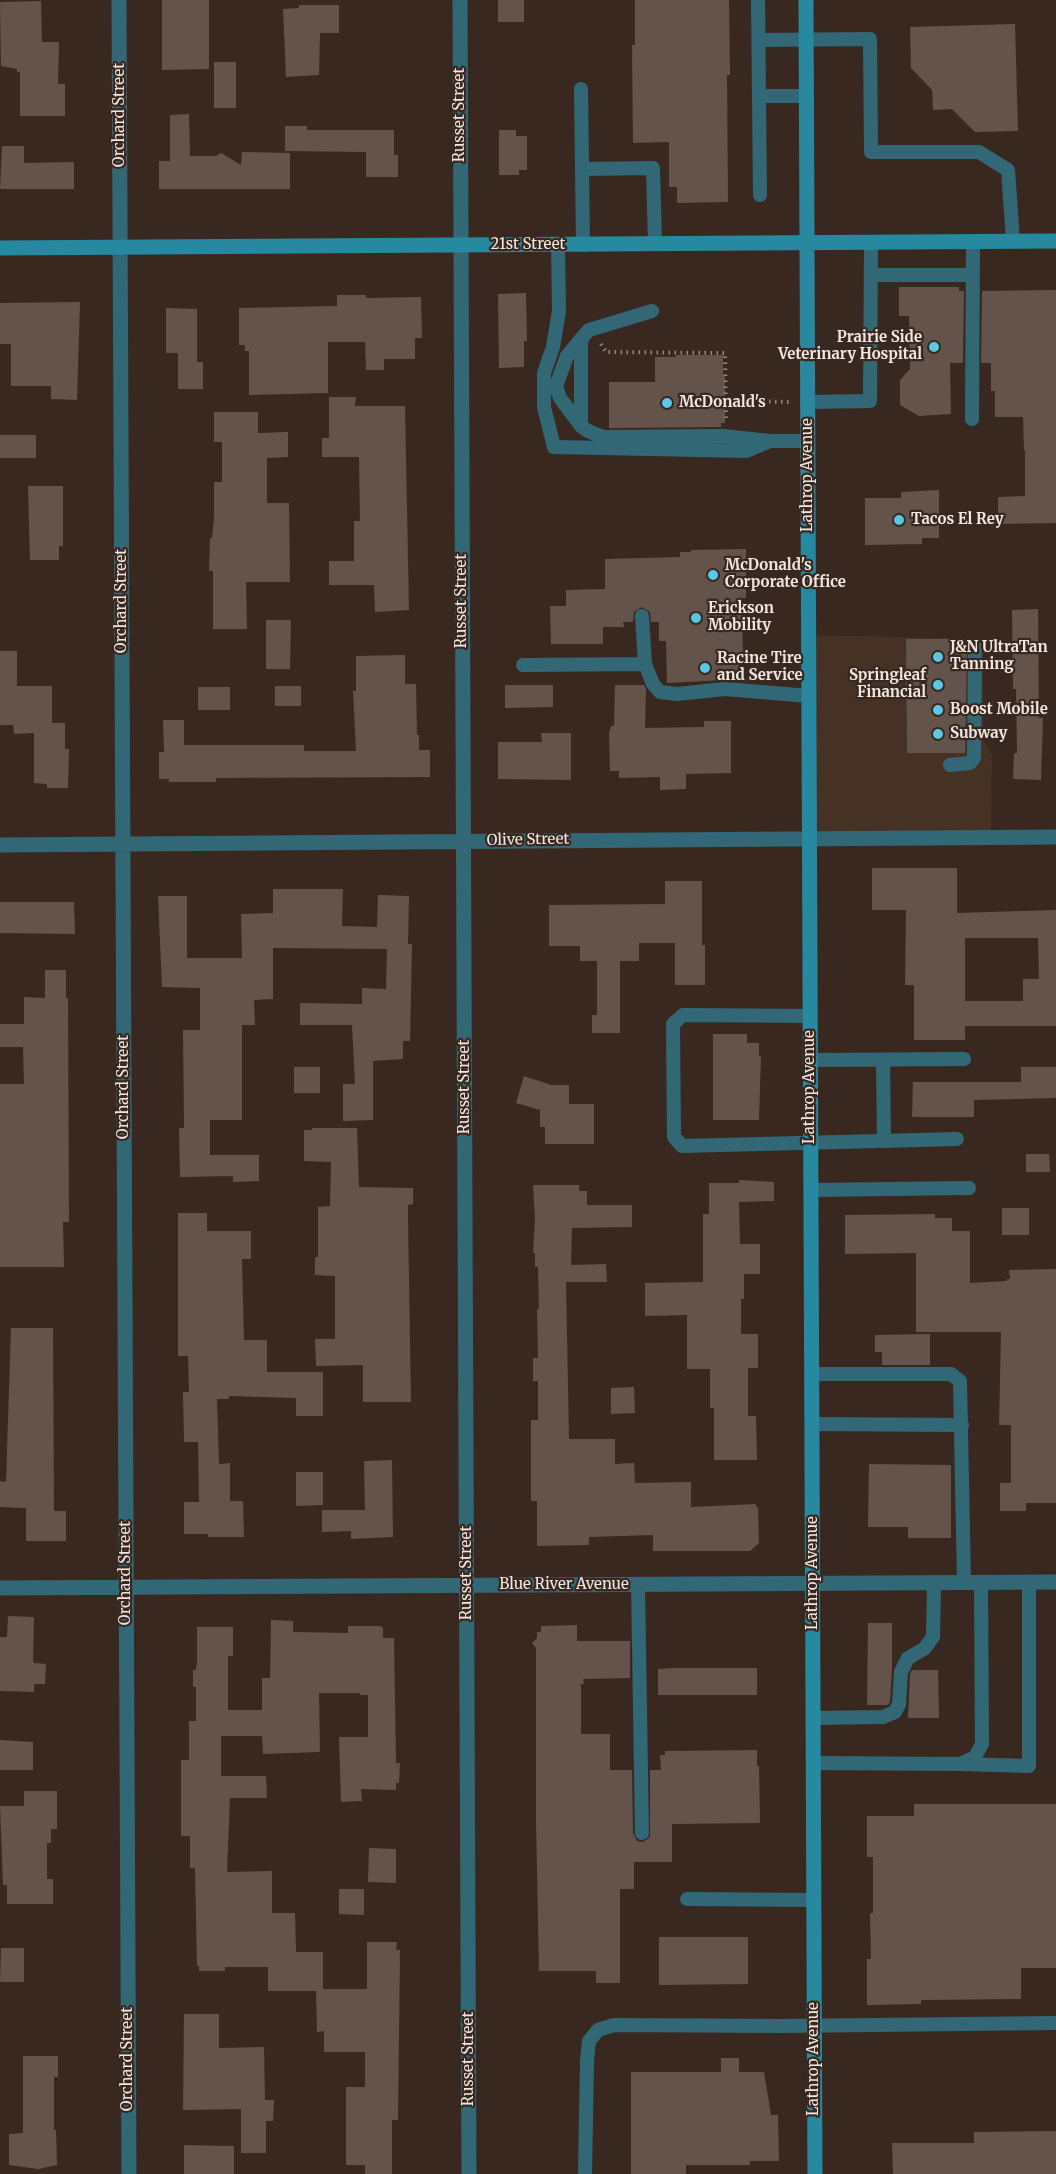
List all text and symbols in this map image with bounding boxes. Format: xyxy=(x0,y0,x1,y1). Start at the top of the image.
street label: Orchard Street xyxy=(111,63,129,167)
street label: Russet Street xyxy=(451,68,469,162)
street label: 21st Street xyxy=(491,236,565,254)
place label: Prairie Side Veterinary Hospital xyxy=(778,329,922,364)
marker: Prairie Side Veterinary Hospital xyxy=(927,340,941,354)
place label: McDonald's xyxy=(679,394,766,412)
marker: McDonald's xyxy=(660,396,674,410)
street label: Lathrop Avenue xyxy=(799,418,817,532)
place label: Tacos El Rey xyxy=(911,511,1004,529)
marker: Tacos El Rey xyxy=(892,513,906,527)
street label: Orchard Street xyxy=(113,549,131,653)
street label: Russet Street xyxy=(453,554,471,648)
place label: McDonald's Corporate Office xyxy=(725,557,846,592)
marker: McDonald's Corporate Office xyxy=(706,568,720,582)
place label: Erickson Mobility xyxy=(708,600,774,635)
marker: Erickson Mobility xyxy=(689,611,703,625)
place label: J&N UltraTan Tanning xyxy=(950,639,1048,674)
place label: Racine Tire and Service xyxy=(717,650,803,685)
marker: J&N UltraTan Tanning xyxy=(931,650,945,664)
marker: Racine Tire and Service xyxy=(698,661,712,675)
place label: Springleaf Financial xyxy=(849,667,926,702)
marker: Springleaf Financial xyxy=(931,678,945,692)
place label: Boost Mobile xyxy=(950,701,1048,719)
marker: Boost Mobile xyxy=(931,703,945,717)
place label: Subway xyxy=(950,725,1007,743)
marker: Subway xyxy=(931,727,945,741)
street label: Olive Street xyxy=(487,830,569,850)
street label: Lathrop Avenue xyxy=(801,1030,819,1144)
street label: Orchard Street xyxy=(115,1035,133,1139)
street label: Russet Street xyxy=(456,1040,474,1134)
street label: Lathrop Avenue xyxy=(804,1516,822,1630)
street label: Orchard Street xyxy=(117,1521,135,1625)
street label: Russet Street xyxy=(458,1526,476,1620)
street label: Blue River Avenue xyxy=(499,1576,629,1594)
street label: Lathrop Avenue xyxy=(805,2002,823,2116)
street label: Orchard Street xyxy=(119,2007,137,2111)
street label: Russet Street xyxy=(460,2012,478,2106)

